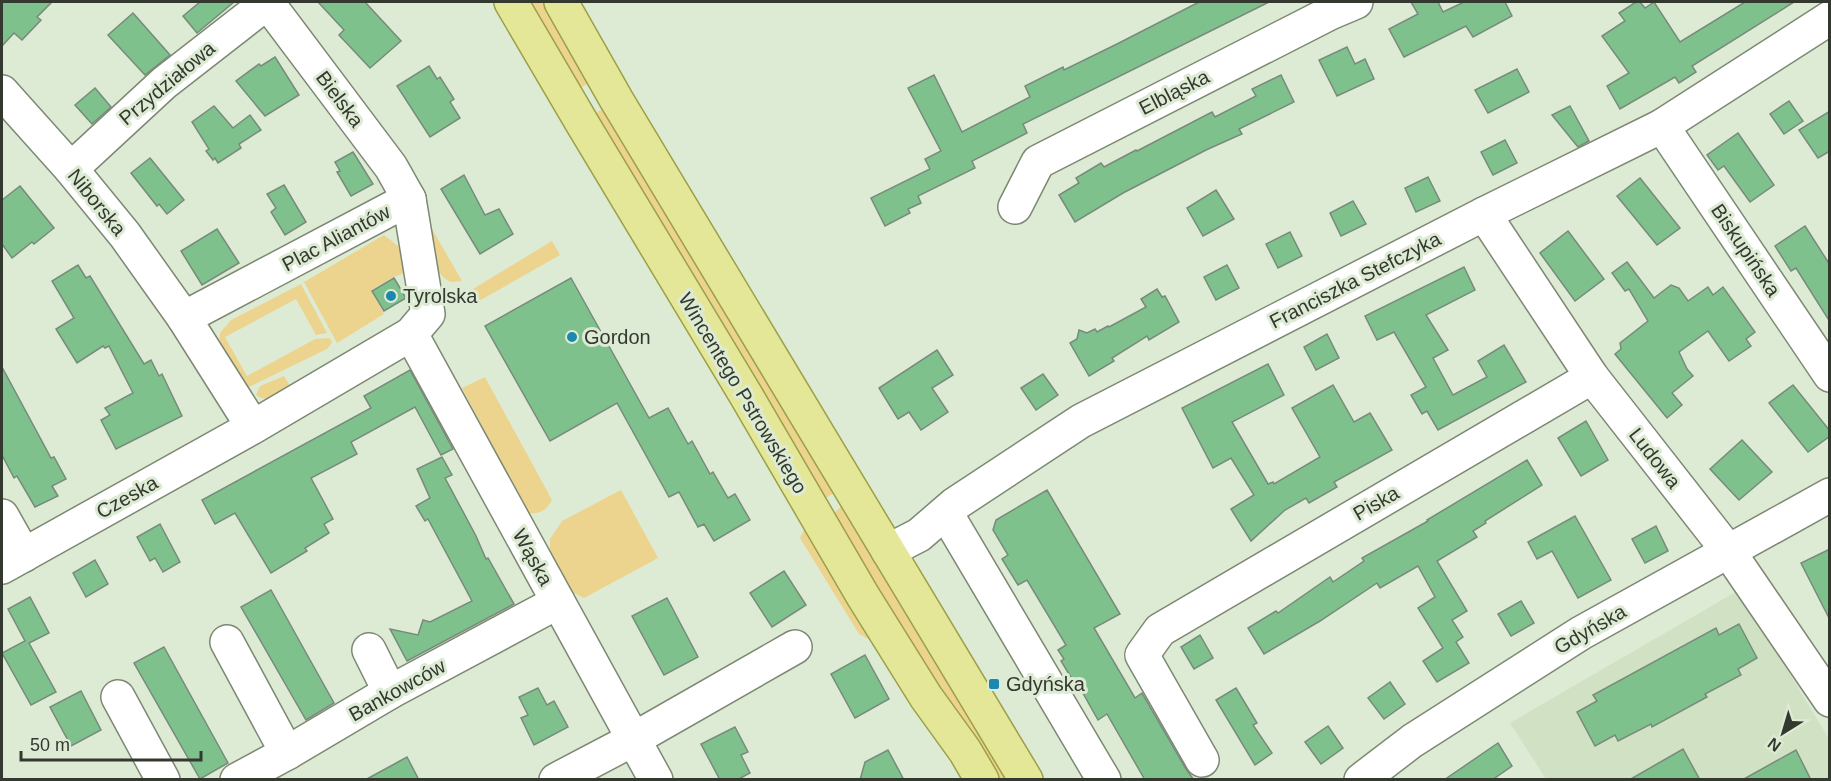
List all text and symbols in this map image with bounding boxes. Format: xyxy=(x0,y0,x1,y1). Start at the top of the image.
street label: Przydziałowa xyxy=(115,36,220,129)
street label: Elbląska xyxy=(1135,65,1213,119)
street label: Bielska xyxy=(312,67,369,132)
street label: Niborska xyxy=(64,164,131,240)
street label: Plac Aliantów xyxy=(278,200,394,276)
street label: Biskupińska xyxy=(1707,200,1785,301)
street label: Franciszka Stefczyka xyxy=(1266,227,1445,333)
place label: Tyrolska xyxy=(403,285,478,307)
marker: Tyrolska xyxy=(384,289,398,303)
street label: Wincentego Pstrowskiego xyxy=(674,289,812,497)
place label: Gordon xyxy=(584,326,651,348)
marker: Gordon xyxy=(565,330,579,344)
street label: Ludowa xyxy=(1625,424,1686,493)
street label: Czeska xyxy=(92,471,162,523)
street label: Piska xyxy=(1349,481,1403,525)
street label: Wąska xyxy=(509,525,558,590)
street label: Gdyńska xyxy=(1550,599,1630,658)
street label: Bankowców xyxy=(345,654,449,725)
place label: Gdyńska xyxy=(1006,673,1086,695)
marker: Gdyńska xyxy=(987,677,1001,691)
north arrow xyxy=(1753,703,1813,763)
scale bar xyxy=(21,724,201,762)
text: N xyxy=(1765,734,1784,755)
text: 50 m xyxy=(30,735,70,755)

